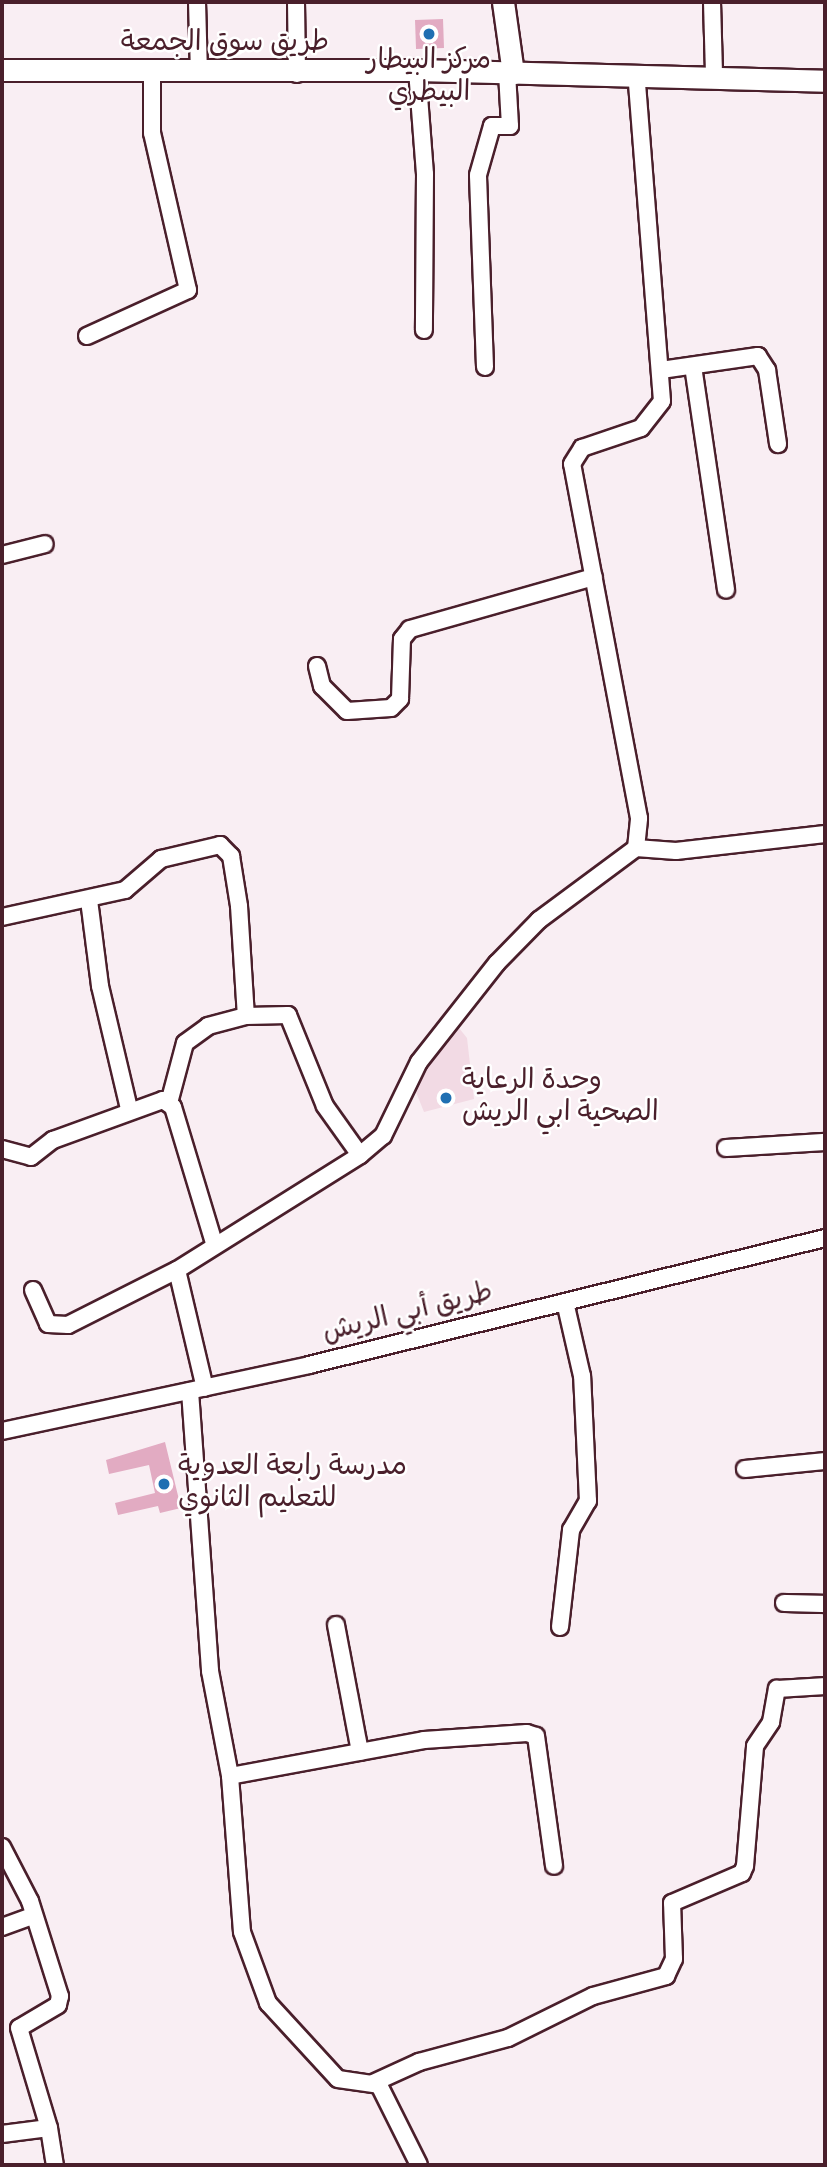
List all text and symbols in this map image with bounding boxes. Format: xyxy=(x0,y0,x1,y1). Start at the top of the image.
marker: مركز البيطار البيطري xyxy=(421,26,437,42)
street label: طريق سوق الجمعة xyxy=(121,27,329,61)
place label: مركز البيطار البيطري xyxy=(367,45,491,111)
place label: وحدة الرعاية الصحية ابي الريش xyxy=(462,1065,659,1131)
marker: وحدة الرعاية الصحية ابي الريش xyxy=(436,1088,456,1108)
street label: طريق أبي الريش xyxy=(319,1277,497,1351)
place label: مدرسة رابعة العدوية للتعليم الثانوي xyxy=(178,1451,407,1517)
marker: مدرسة رابعة العدوية للتعليم الثانوي xyxy=(156,1476,172,1492)

